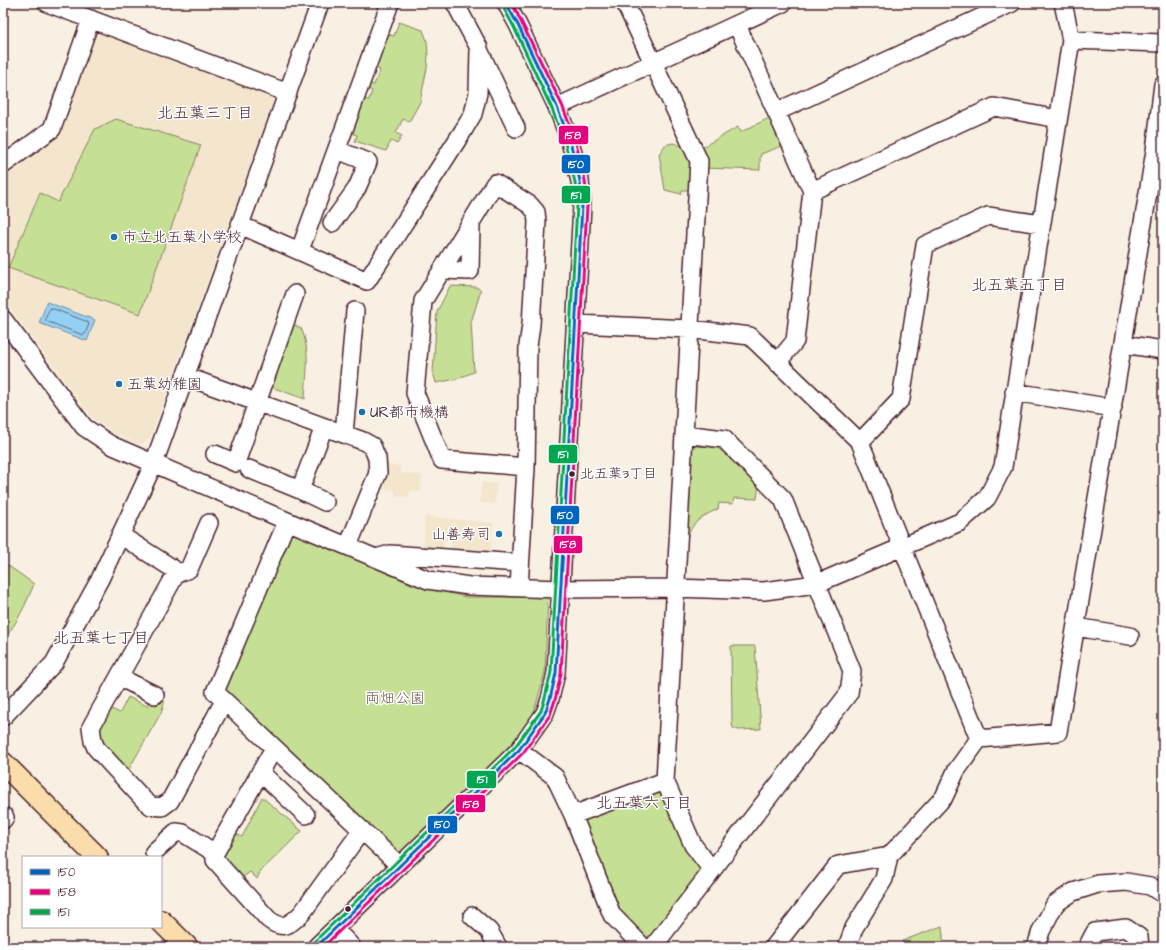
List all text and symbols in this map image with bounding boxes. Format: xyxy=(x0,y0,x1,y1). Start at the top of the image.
district label: 北五葉三丁目 xyxy=(157,102,253,124)
line badge: 158 xyxy=(558,125,589,145)
text: 158 xyxy=(565,128,582,143)
line badge: 150 xyxy=(561,154,591,174)
text: 150 xyxy=(568,157,584,172)
line badge: 151 xyxy=(561,185,591,204)
text: 151 xyxy=(571,188,582,203)
place label: 市立北五葉小学校 xyxy=(122,227,242,248)
marker: 市立北五葉小学校 xyxy=(109,232,119,242)
district label: 北五葉五丁目 xyxy=(971,274,1067,296)
place label: 五葉幼稚園 xyxy=(127,374,202,395)
marker: 五葉幼稚園 xyxy=(114,379,124,389)
place label: UR都市機構 xyxy=(370,402,449,423)
marker: UR都市機構 xyxy=(357,407,367,417)
line badge: 151 xyxy=(548,444,578,464)
text: 151 xyxy=(558,447,569,462)
place label: 北五葉3丁目 xyxy=(580,464,657,484)
marker: 北五葉3丁目 xyxy=(567,469,577,479)
line badge: 150 xyxy=(550,505,580,525)
text: 150 xyxy=(557,508,573,523)
place label: 山善寿司 xyxy=(431,524,491,545)
marker: 山善寿司 xyxy=(494,529,504,539)
line badge: 158 xyxy=(553,535,583,554)
text: 158 xyxy=(560,537,577,552)
district label: 北五葉七丁目 xyxy=(53,627,149,649)
park label: 両畑公園 xyxy=(365,688,425,709)
line badge: 151 xyxy=(466,770,497,789)
text: 151 xyxy=(477,772,488,787)
district label: 北五葉六丁目 xyxy=(596,792,692,814)
line badge: 158 xyxy=(455,794,486,813)
text: 158 xyxy=(463,797,480,812)
line badge: 150 xyxy=(427,815,458,834)
text: 150 xyxy=(434,817,450,832)
legend xyxy=(22,856,162,928)
text: 150 xyxy=(58,864,76,881)
text: 158 xyxy=(58,884,76,901)
text: 151 xyxy=(58,904,70,921)
unlabelled marker xyxy=(343,904,353,914)

